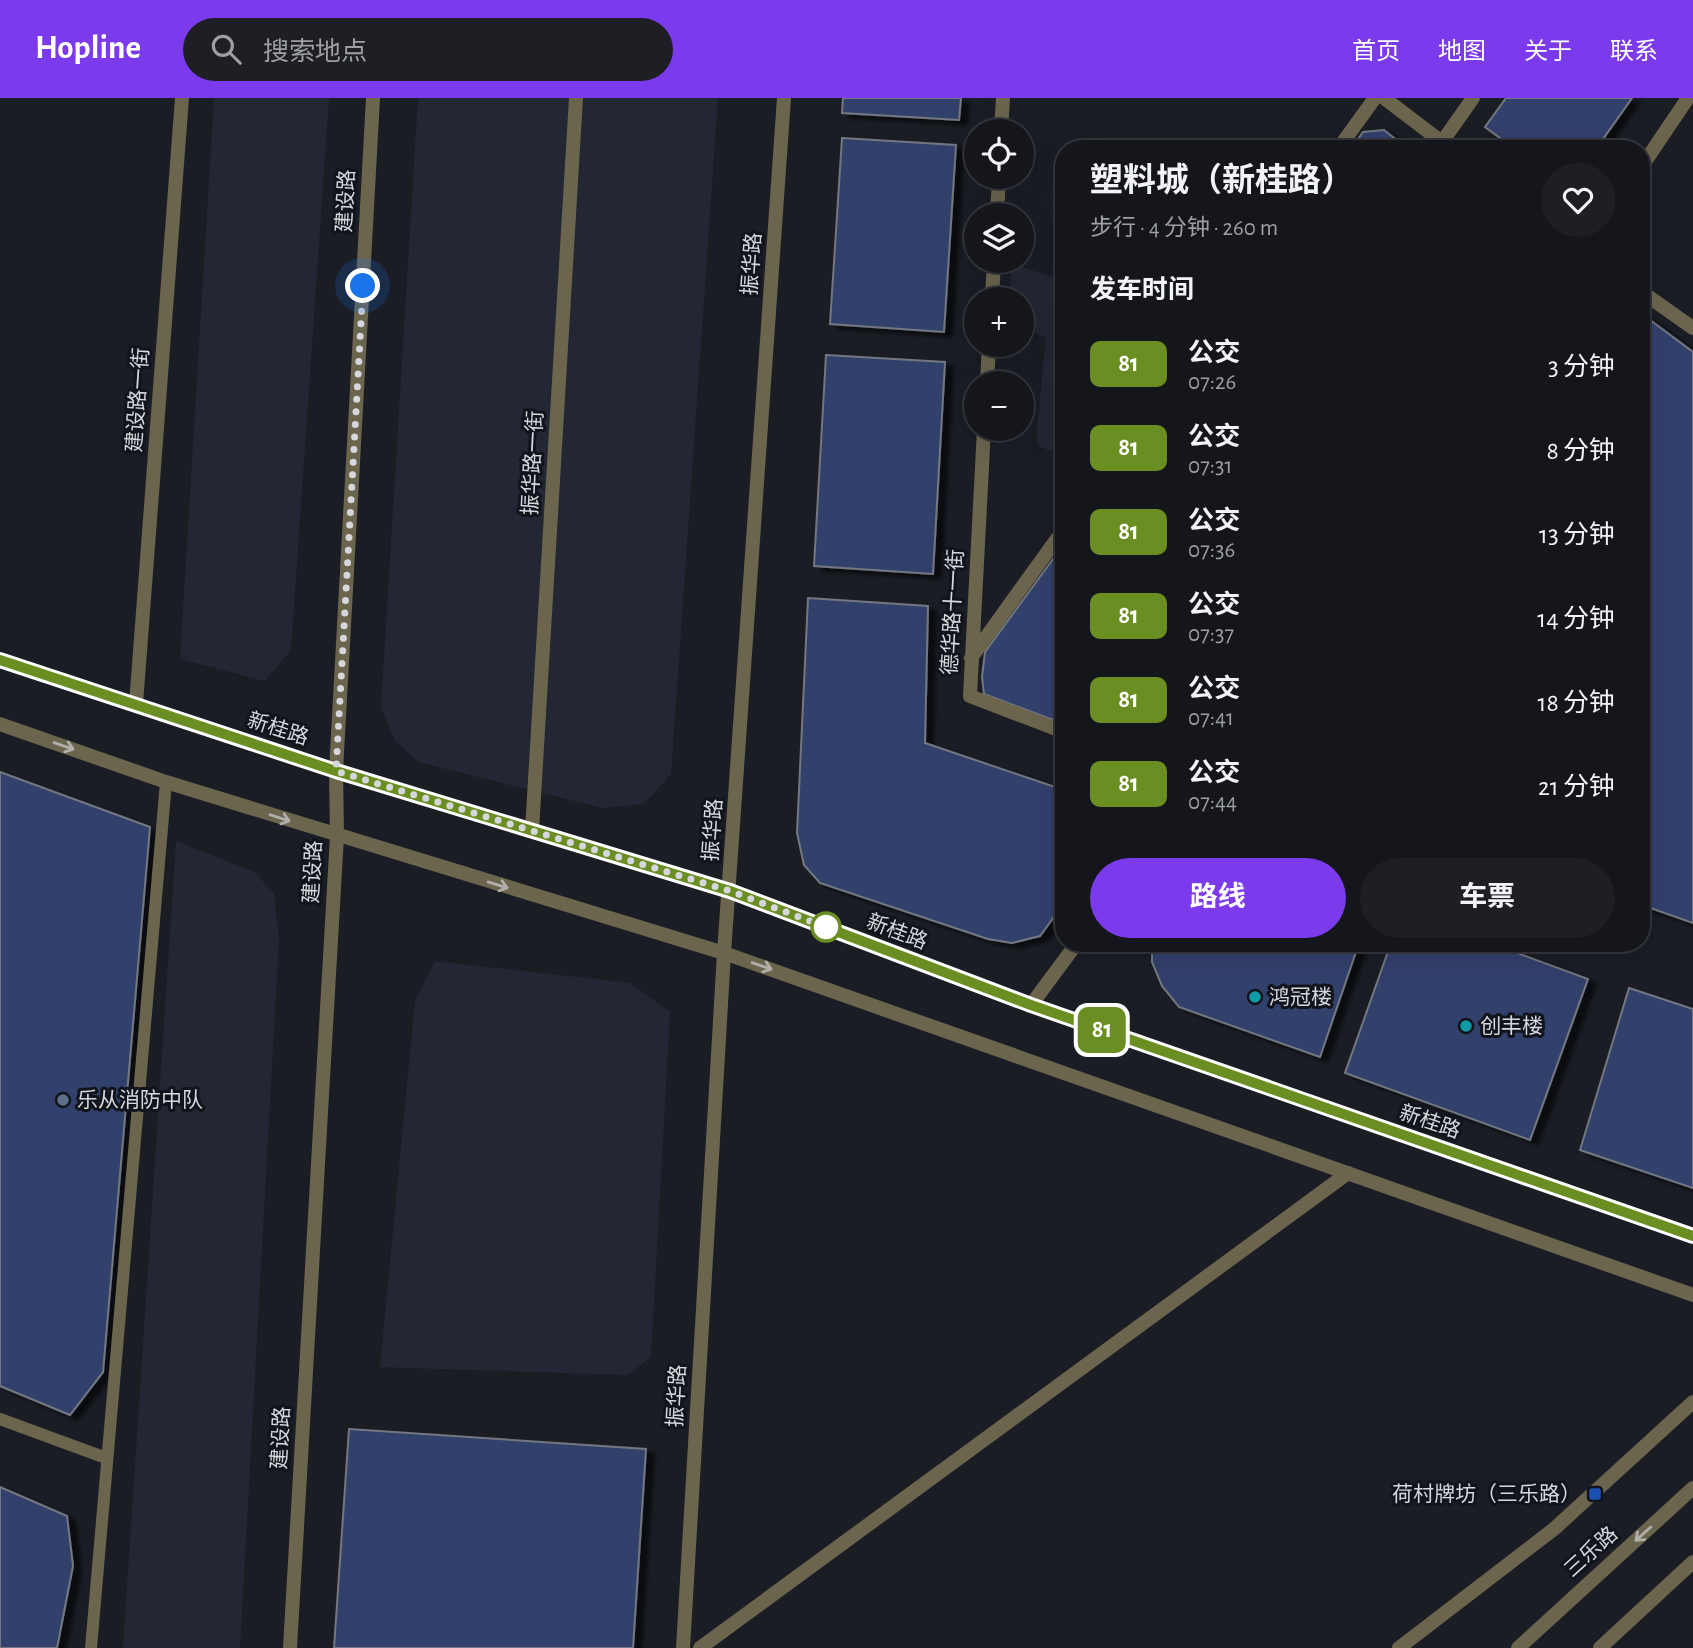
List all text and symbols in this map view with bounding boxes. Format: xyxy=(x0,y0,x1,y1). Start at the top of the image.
search box xyxy=(183,18,673,81)
icon: search xyxy=(207,30,245,68)
text: Hopline xyxy=(35,32,141,65)
text: 搜索地点 xyxy=(263,39,367,65)
text: 首页 xyxy=(1352,40,1400,64)
text: 地图 xyxy=(1438,40,1486,64)
text: 关于 xyxy=(1524,40,1572,64)
text: 联系 xyxy=(1610,40,1658,64)
map controls xyxy=(964,119,1034,441)
button: locate xyxy=(964,119,1034,189)
button: heart xyxy=(1541,163,1615,237)
text: 塑料城（新桂路） xyxy=(1090,165,1354,198)
street label: 建设路 xyxy=(333,169,358,233)
button: layers xyxy=(964,203,1034,273)
text: 步行 · 4 分钟 · 260 m xyxy=(1090,217,1278,240)
street label: 振华路 xyxy=(738,232,765,296)
your location xyxy=(345,268,380,303)
text: 发车时间 xyxy=(1090,277,1194,303)
button: + xyxy=(964,287,1034,357)
text: 公交 xyxy=(1188,340,1240,366)
street label: 建设路一街 xyxy=(123,347,152,453)
text: 81 xyxy=(1118,352,1139,376)
text: 3 分钟 xyxy=(1548,354,1615,380)
button: − xyxy=(964,371,1034,441)
text: 07:26 xyxy=(1188,371,1236,394)
street label: 振华路一街 xyxy=(519,410,546,516)
text: 公交 xyxy=(1188,424,1240,450)
text: 81 xyxy=(1118,436,1139,460)
text: 8 分钟 xyxy=(1546,438,1615,464)
text: 07:31 xyxy=(1188,455,1232,478)
text: 公交 xyxy=(1188,508,1240,534)
text: 81 xyxy=(1118,520,1139,544)
text: 13 分钟 xyxy=(1539,522,1615,548)
text: 07:36 xyxy=(1188,539,1235,562)
street label: 德华路十一街 xyxy=(938,548,967,675)
text: 公交 xyxy=(1188,592,1240,618)
text: 81 xyxy=(1118,604,1139,628)
text: 14 分钟 xyxy=(1537,606,1615,632)
text: 07:37 xyxy=(1188,623,1234,646)
text: 公交 xyxy=(1188,676,1240,702)
text: 81 xyxy=(1118,688,1139,712)
text: 18 分钟 xyxy=(1537,690,1615,716)
text: 07:41 xyxy=(1188,707,1234,730)
street label: 新桂路 xyxy=(245,708,312,749)
one-way arrow xyxy=(53,741,75,753)
text: 公交 xyxy=(1188,760,1240,786)
text: 81 xyxy=(1118,772,1139,796)
text: 21 分钟 xyxy=(1538,774,1615,800)
text: 07:44 xyxy=(1188,791,1237,814)
street label: 振华路 xyxy=(699,798,726,862)
one-way arrow xyxy=(269,813,291,825)
street label: 建设路 xyxy=(300,840,325,904)
button: 路线 xyxy=(1090,858,1346,938)
button: 车票 xyxy=(1360,858,1615,938)
one-way arrow xyxy=(487,879,509,892)
street label: 新桂路 xyxy=(864,910,931,953)
unlabelled marker xyxy=(811,912,841,942)
one-way arrow xyxy=(750,961,772,974)
place label: 鸿冠楼 xyxy=(1269,986,1332,1008)
marker: 鸿冠楼 xyxy=(1247,989,1263,1005)
line badge: 81 xyxy=(1070,1007,1134,1053)
place label: 创丰楼 xyxy=(1480,1015,1543,1037)
text: 81 xyxy=(1092,1018,1112,1042)
marker: 创丰楼 xyxy=(1458,1018,1474,1034)
place label: 乐从消防中队 xyxy=(77,1089,203,1111)
marker: 乐从消防中队 xyxy=(55,1092,71,1108)
street label: 新桂路 xyxy=(1397,1101,1464,1142)
street label: 振华路 xyxy=(664,1364,689,1428)
street label: 建设路 xyxy=(268,1406,293,1470)
place label: 荷村牌坊（三乐路） xyxy=(1392,1483,1581,1505)
marker: 荷村牌坊（三乐路） xyxy=(1587,1486,1603,1502)
street label: 三乐路 xyxy=(1560,1522,1621,1581)
one-way arrow xyxy=(1635,1525,1652,1542)

